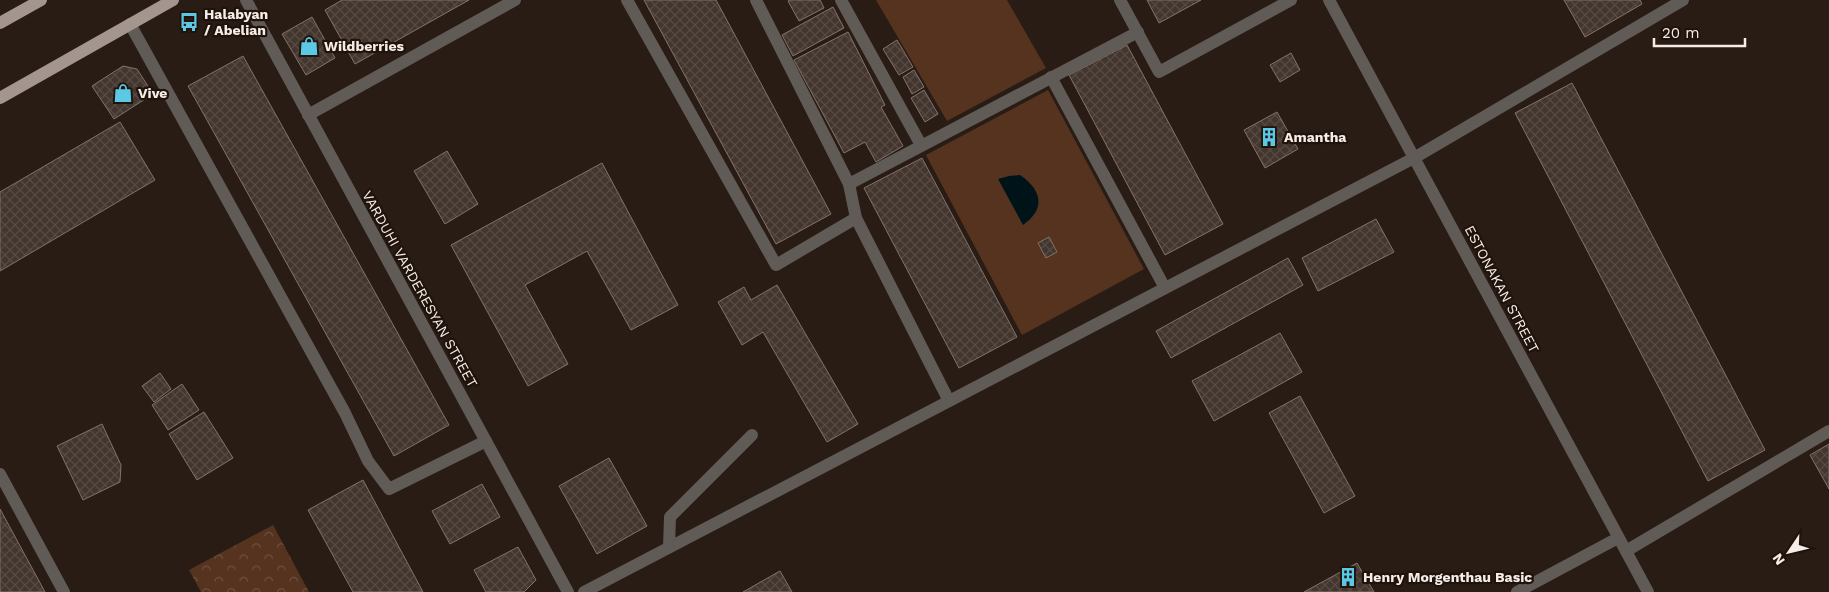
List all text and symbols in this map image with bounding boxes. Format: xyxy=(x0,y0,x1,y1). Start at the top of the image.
place label: Halabyan / Abelian xyxy=(204,6,268,38)
bus stop icon: Halabyan / Abelian xyxy=(178,11,200,33)
scale bar xyxy=(1654,15,1745,47)
text: 20 m xyxy=(1662,24,1700,42)
shop icon: Wildberries xyxy=(298,35,320,57)
place label: Wildberries xyxy=(324,38,404,54)
shop icon: Vive xyxy=(112,82,134,104)
place label: Vive xyxy=(138,85,167,101)
building icon: Amantha xyxy=(1258,126,1280,148)
place label: Amantha xyxy=(1284,129,1347,145)
street label: VARDUHI VARDERESYAN STREET xyxy=(359,188,481,391)
street label: ESTONAKAN STREET xyxy=(1462,223,1543,356)
north arrow xyxy=(1764,527,1814,577)
text: N xyxy=(1769,551,1788,568)
building icon: Henry Morgenthau Basic xyxy=(1337,566,1359,588)
place label: Henry Morgenthau Basic xyxy=(1363,569,1532,585)

